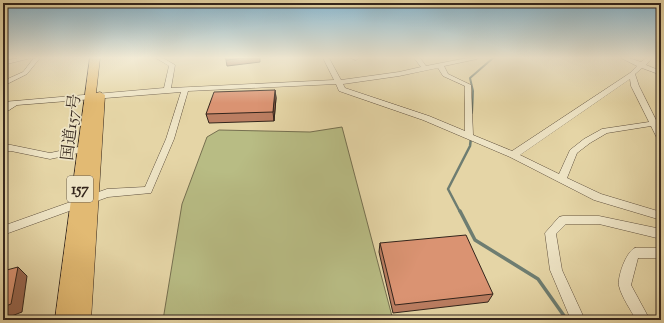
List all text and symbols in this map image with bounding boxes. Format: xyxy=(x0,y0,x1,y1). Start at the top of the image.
street label: 国道157号 xyxy=(57,93,88,162)
road number: 157 xyxy=(67,176,93,202)

